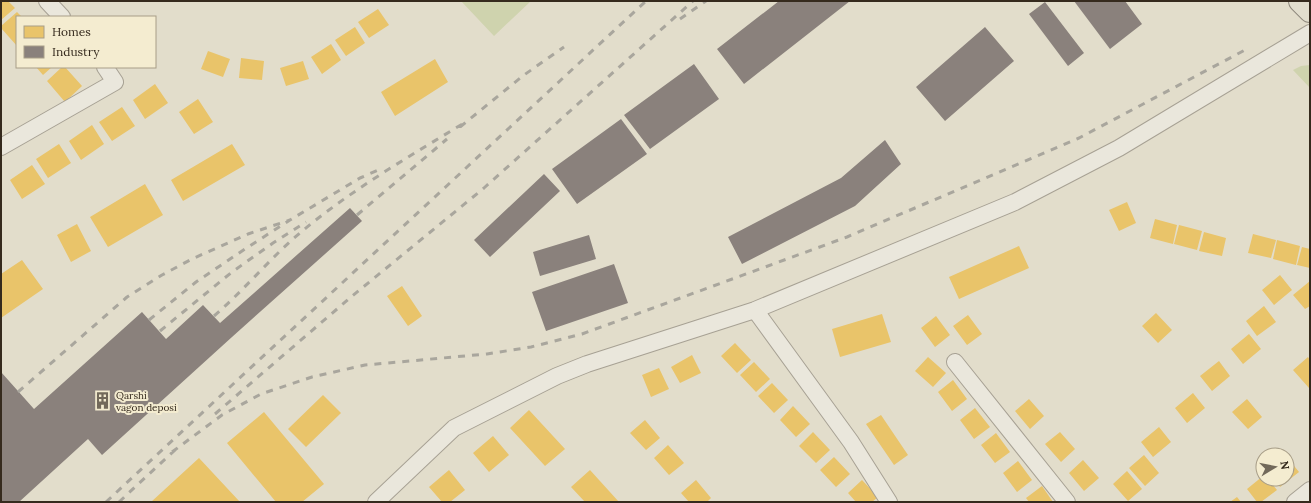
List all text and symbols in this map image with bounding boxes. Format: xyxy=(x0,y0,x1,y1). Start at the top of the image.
legend xyxy=(16,16,156,68)
text: Homes xyxy=(52,24,91,39)
text: Industry xyxy=(52,44,100,59)
place label: Qarshi vagon deposi xyxy=(116,389,177,414)
building icon: Qarshi vagon deposi xyxy=(93,391,113,411)
north arrow xyxy=(1255,447,1295,487)
text: N xyxy=(1277,460,1293,471)

